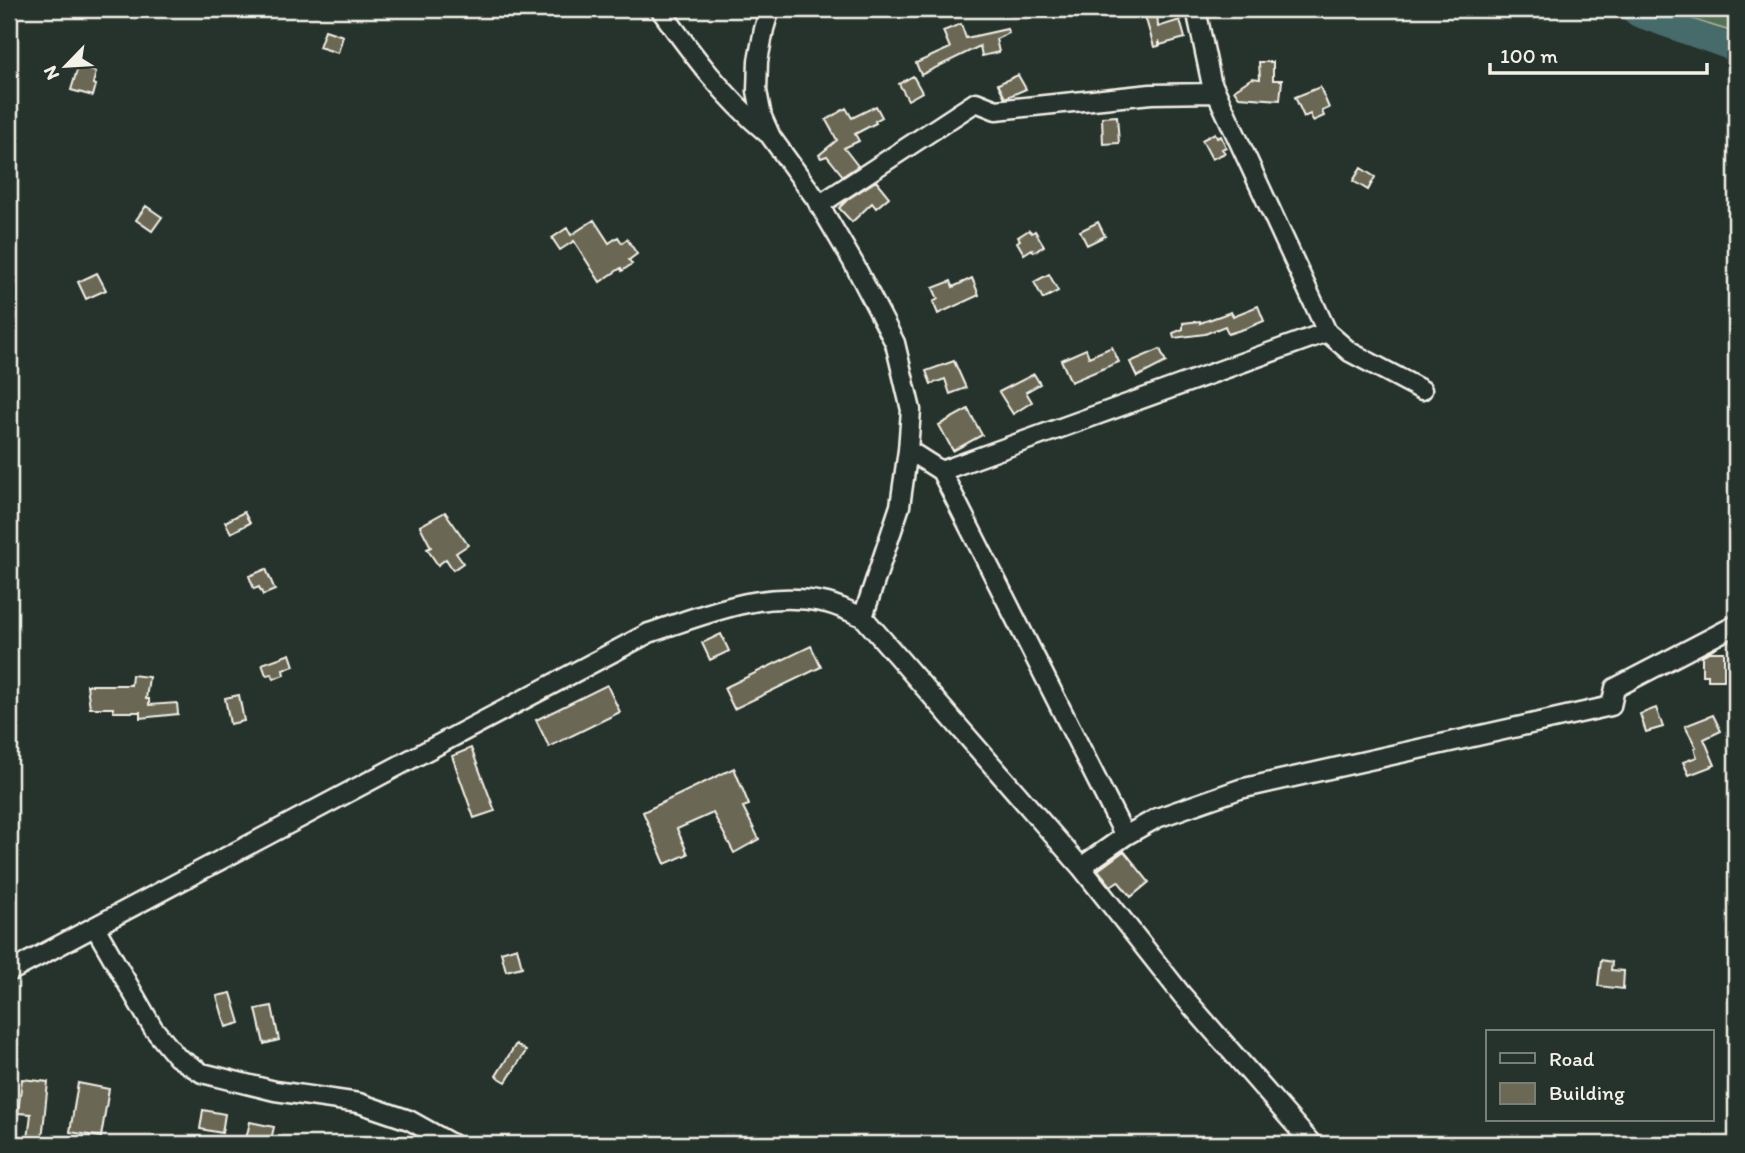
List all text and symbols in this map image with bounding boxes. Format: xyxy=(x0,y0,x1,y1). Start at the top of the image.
north arrow xyxy=(32,32,102,102)
scale bar xyxy=(1490,32,1706,76)
text: 100 m xyxy=(1500,43,1558,68)
text: N xyxy=(38,62,64,84)
legend xyxy=(1486,1030,1714,1122)
text: Road xyxy=(1549,1046,1595,1071)
text: Building xyxy=(1549,1080,1625,1105)

